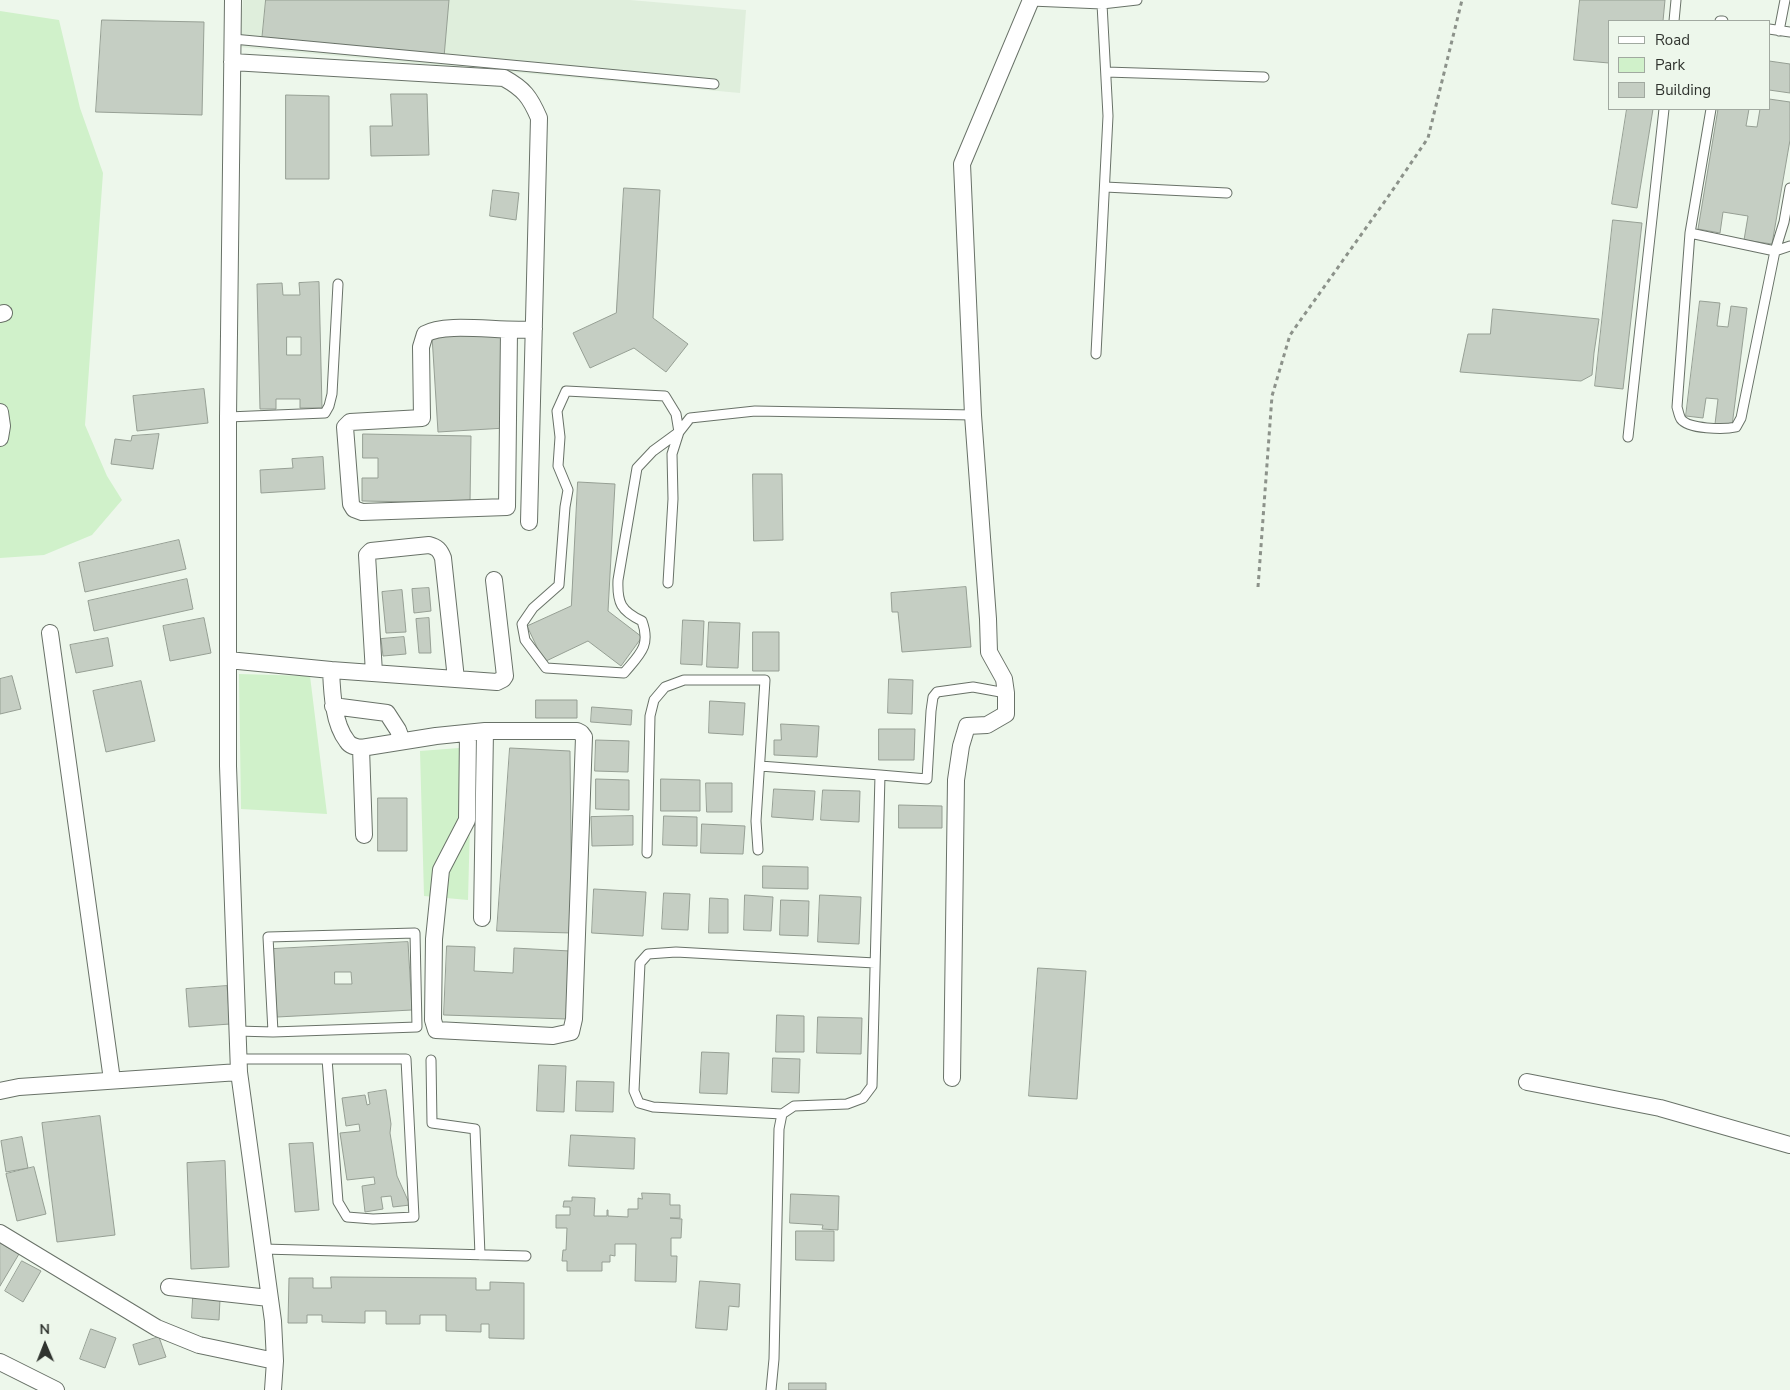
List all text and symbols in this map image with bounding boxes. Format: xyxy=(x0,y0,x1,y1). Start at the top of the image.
legend xyxy=(1608,20,1770,110)
text: Road xyxy=(1655,30,1690,50)
text: Park xyxy=(1655,55,1685,75)
text: Building xyxy=(1655,80,1711,100)
north arrow xyxy=(20,1320,70,1370)
text: N xyxy=(39,1320,50,1339)

